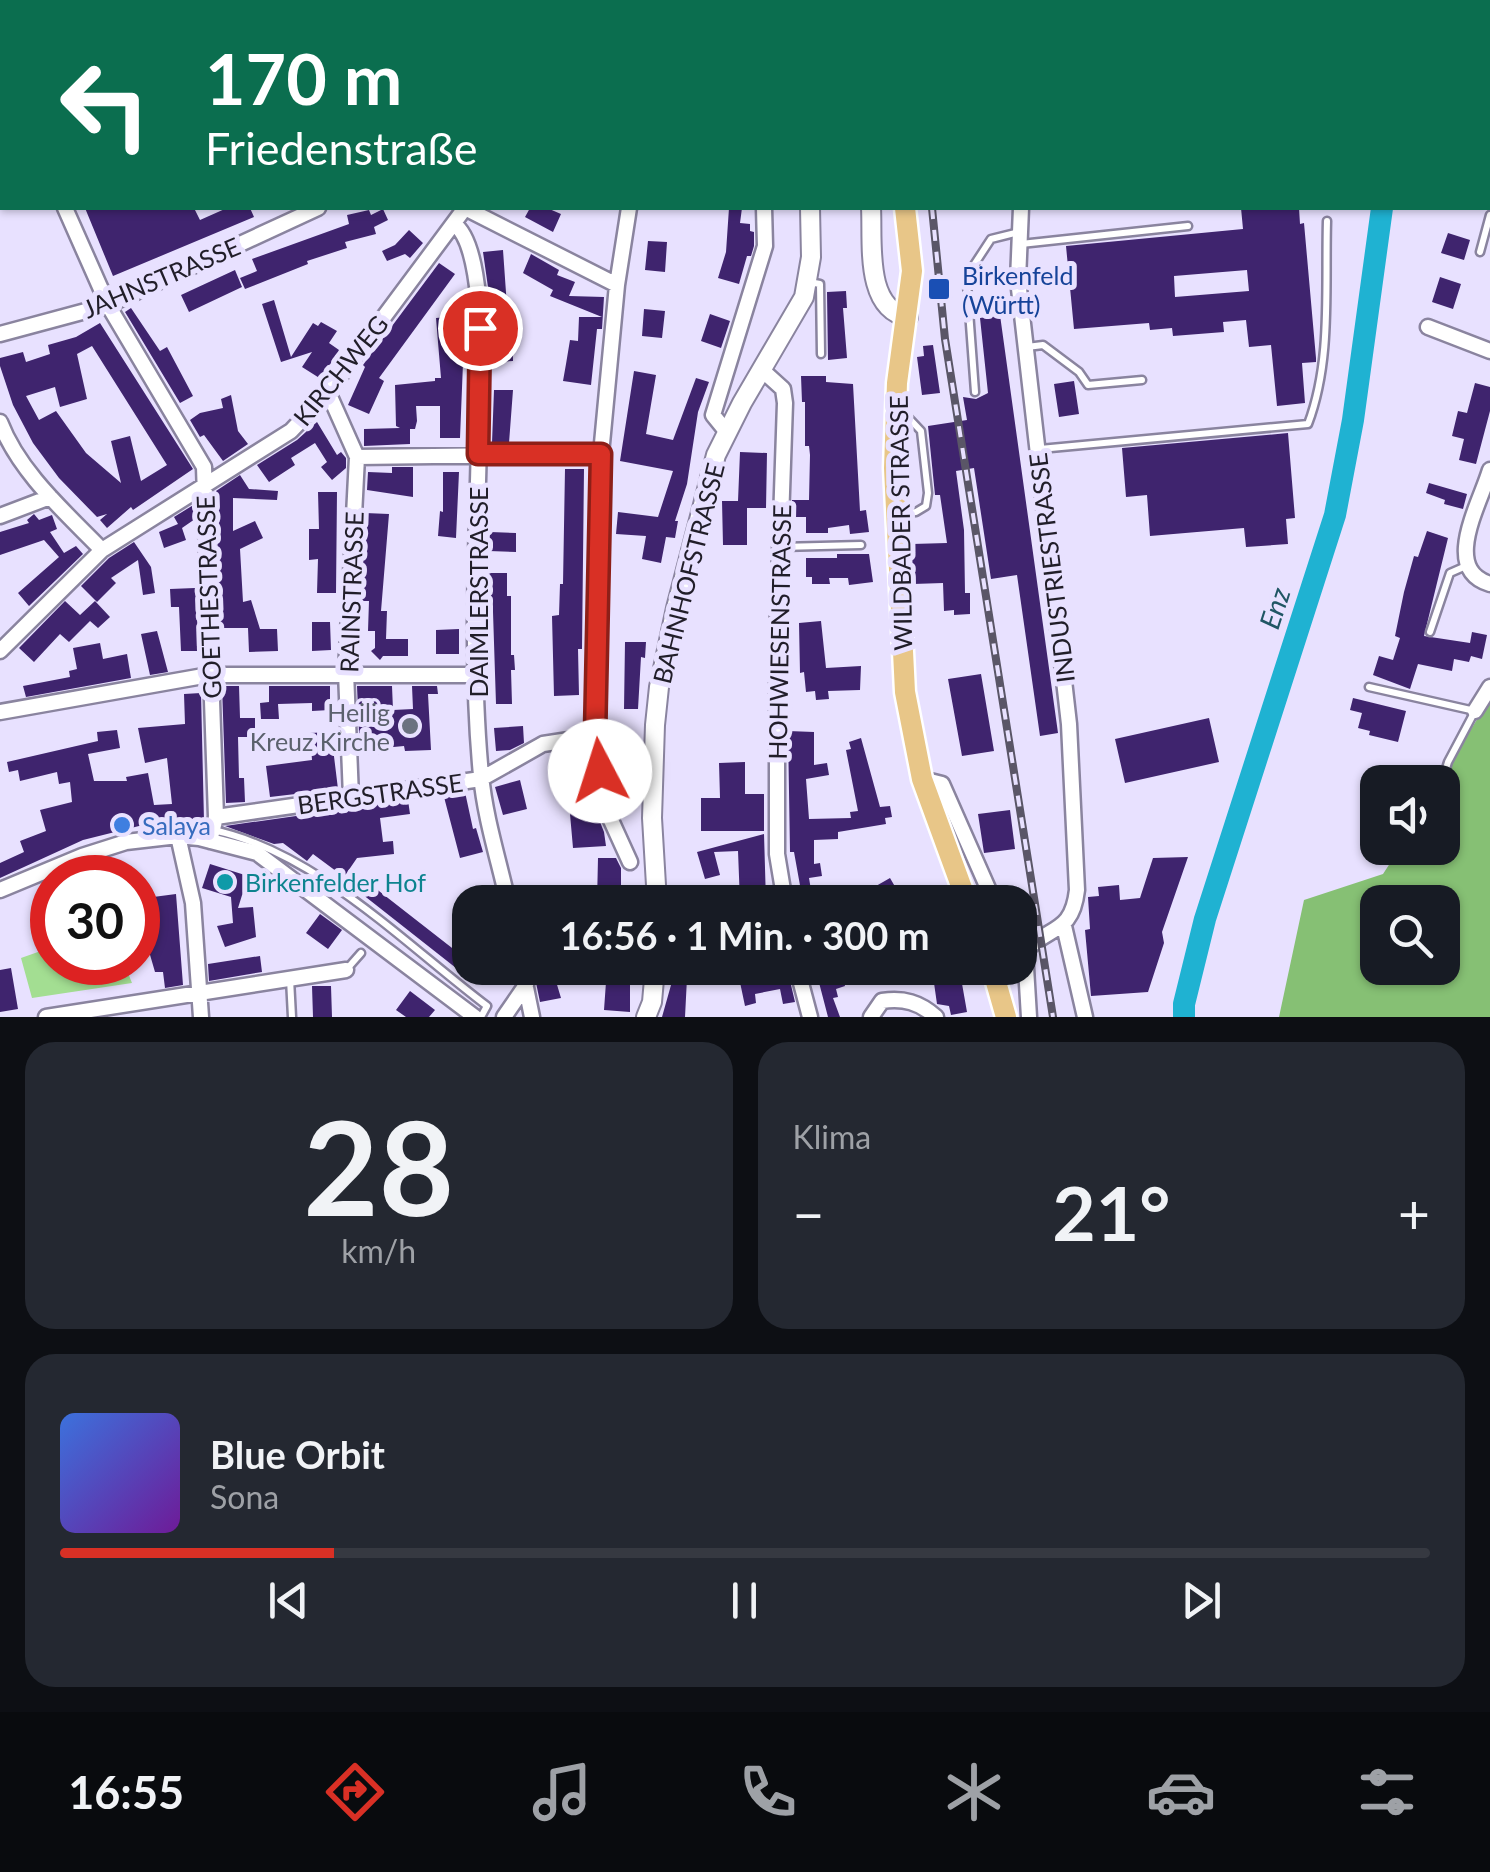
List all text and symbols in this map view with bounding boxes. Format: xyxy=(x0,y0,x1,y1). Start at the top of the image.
text: 170 m xyxy=(205,36,402,120)
icon: left xyxy=(40,40,170,170)
text: Friedenstraße xyxy=(205,121,477,175)
street label: JAHNSTRASSE xyxy=(78,230,244,324)
place label: Birkenfeld (Württ) xyxy=(962,260,1073,319)
marker: Birkenfeld (Württ) xyxy=(926,276,952,302)
pin xyxy=(438,286,523,371)
icon: arrive xyxy=(453,301,508,356)
street label: KIRCHWEG xyxy=(286,309,394,431)
street label: WILDBADER STRASSE xyxy=(883,395,917,651)
street label: INDUSTRIESTRASSE xyxy=(1022,451,1080,685)
street label: BAHNHOFSTRASSE xyxy=(646,460,730,686)
street label: DAIMLERSTRASSE xyxy=(463,486,493,698)
street label: GOETHESTRASSE xyxy=(189,495,227,699)
street label: HOHWIESENSTRASSE xyxy=(762,504,796,760)
street label: RAINSTRASSE xyxy=(333,511,369,673)
water label: Enz xyxy=(1251,583,1297,633)
place label: Heilig Kreuz Kirche xyxy=(250,697,390,756)
marker: Heilig Kreuz Kirche xyxy=(399,715,421,737)
position arrow xyxy=(548,719,652,823)
map controls xyxy=(1360,765,1460,985)
button: sound xyxy=(1360,765,1460,865)
street label: BERGSTRASSE xyxy=(295,767,465,819)
place label: Salaya xyxy=(142,810,211,840)
marker: Salaya xyxy=(111,814,133,836)
speed limit sign: 30 xyxy=(30,855,160,985)
place label: Birkenfelder Hof xyxy=(245,867,426,897)
marker: Birkenfelder Hof xyxy=(214,871,236,893)
button: search xyxy=(1360,885,1460,985)
text: 16:56 · 1 Min. · 300 m xyxy=(560,912,929,958)
text: 28 xyxy=(303,1088,454,1244)
text: Klima xyxy=(793,1117,871,1156)
text: 21° xyxy=(1052,1167,1170,1257)
text: − xyxy=(793,1180,824,1246)
text: + xyxy=(1398,1180,1430,1246)
text: km/h xyxy=(341,1231,416,1270)
text: Blue Orbit xyxy=(210,1431,385,1477)
text: Sona xyxy=(210,1477,279,1516)
icon: previous xyxy=(261,1573,316,1628)
icon: pause xyxy=(717,1573,772,1628)
icon: next xyxy=(1174,1573,1229,1628)
icon: directions xyxy=(320,1757,390,1827)
icon: music xyxy=(527,1757,597,1827)
icon: phone xyxy=(733,1757,803,1827)
icon: climate xyxy=(939,1757,1009,1827)
icon: car xyxy=(1146,1757,1216,1827)
icon: filters xyxy=(1352,1757,1422,1827)
text: 16:55 xyxy=(68,1765,184,1819)

